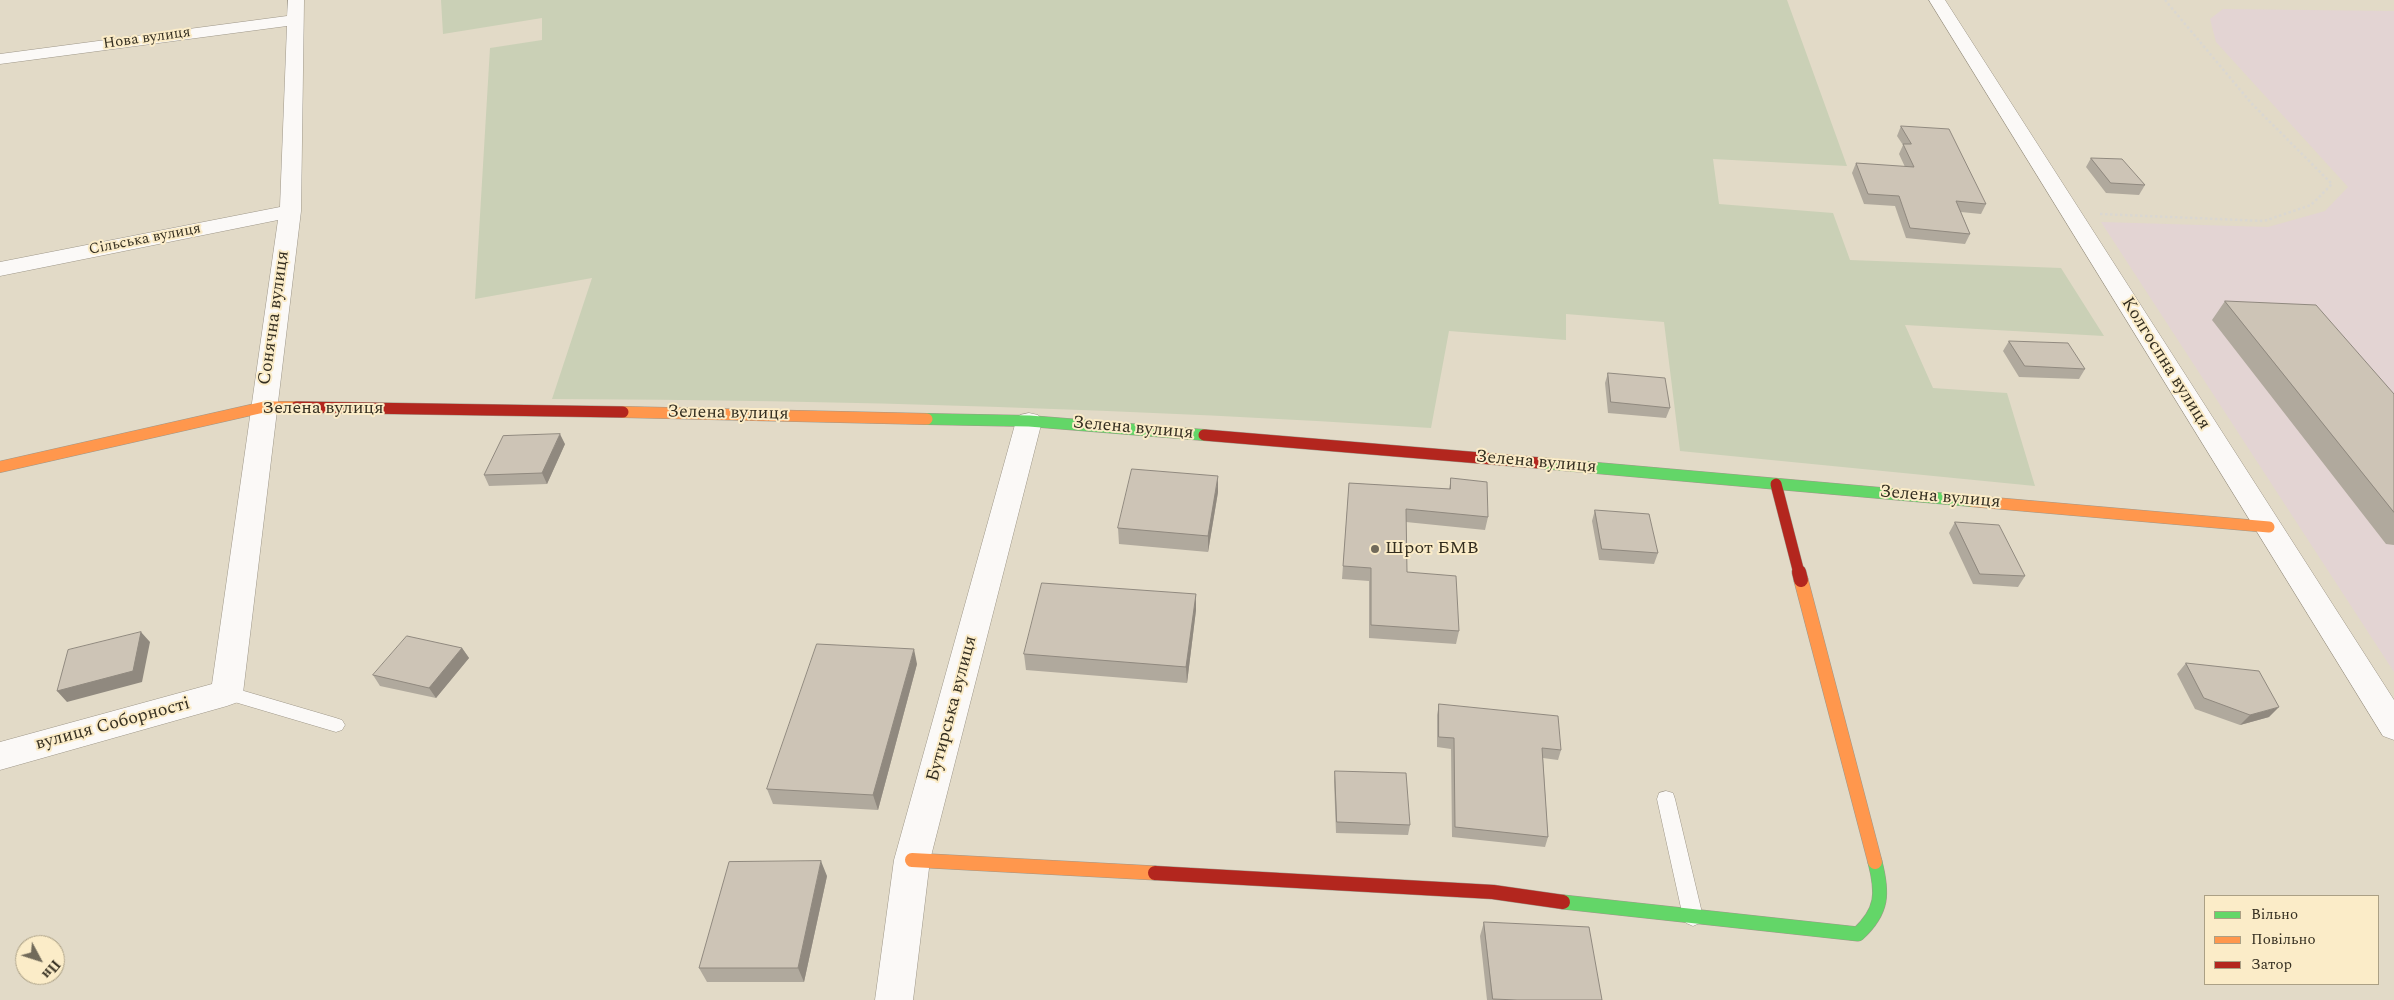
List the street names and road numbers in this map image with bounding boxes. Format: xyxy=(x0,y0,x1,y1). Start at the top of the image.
street label: Нова вулиця xyxy=(102,24,192,54)
street label: Сільська вулиця xyxy=(87,220,203,260)
street label: Сонячна вулиця xyxy=(255,249,295,387)
street label: Колгоспна вулиця xyxy=(2116,294,2214,434)
street label: Зелена вулиця xyxy=(262,398,384,420)
street label: Зелена вулиця xyxy=(667,402,789,426)
street label: Зелена вулиця xyxy=(1072,413,1194,445)
street label: Зелена вулиця xyxy=(1475,447,1597,479)
street label: Зелена вулиця xyxy=(1879,482,2001,514)
street label: Бутирська вулиця xyxy=(923,634,983,784)
street label: вулиця Соборності xyxy=(33,694,193,756)

